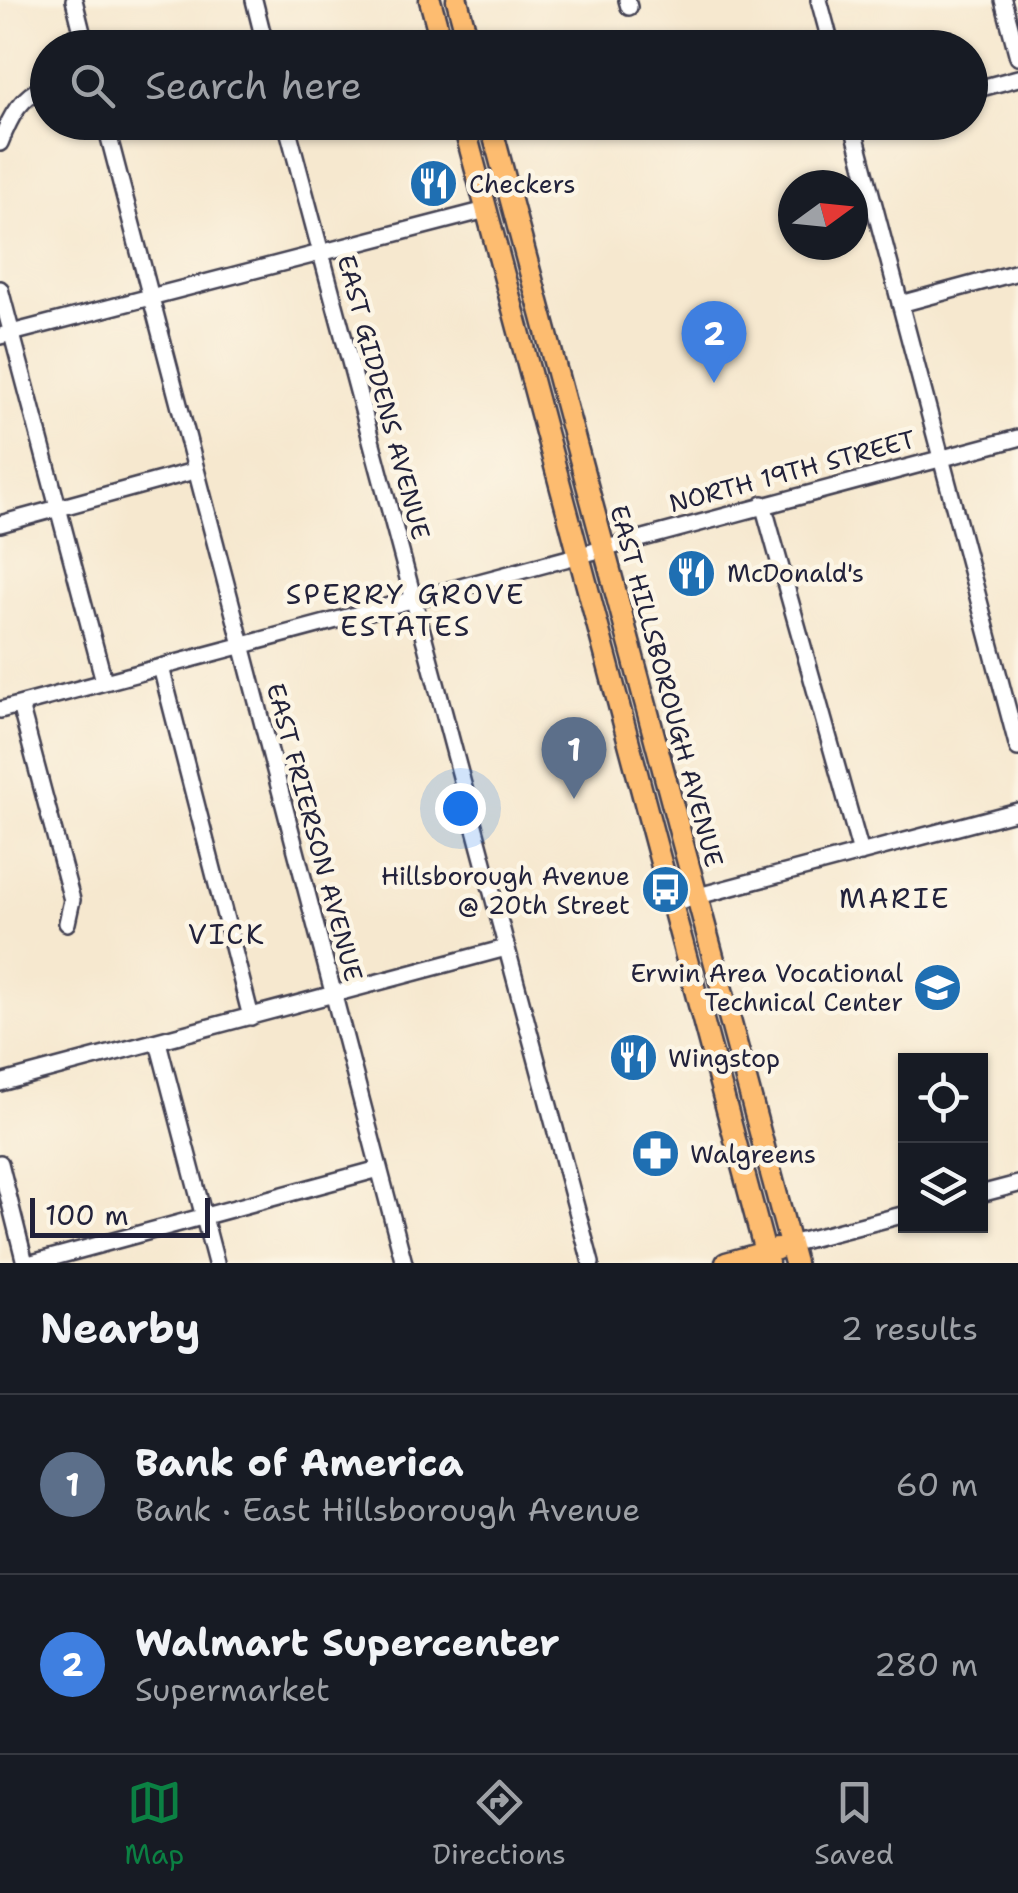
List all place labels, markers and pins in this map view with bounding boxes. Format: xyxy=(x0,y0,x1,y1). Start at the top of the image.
restaurant icon: Checkers xyxy=(408,158,460,210)
place label: Checkers xyxy=(469,167,576,201)
pin: 2 xyxy=(682,300,746,383)
restaurant icon: McDonald's xyxy=(666,547,718,599)
place label: McDonald's xyxy=(727,556,864,590)
pin: 1 xyxy=(542,716,606,799)
place label: Hillsborough Avenue @ 20th Street xyxy=(381,859,630,922)
bus stop icon: Hillsborough Avenue @ 20th Street xyxy=(639,864,691,916)
place label: Erwin Area Vocational Technical Center xyxy=(630,956,903,1019)
school or university icon: Erwin Area Vocational Technical Center xyxy=(912,961,964,1013)
restaurant icon: Wingstop xyxy=(607,1032,659,1084)
place label: Wingstop xyxy=(668,1041,780,1075)
pharmacy icon: Walgreens xyxy=(629,1128,681,1180)
place label: Walgreens xyxy=(690,1137,816,1171)

